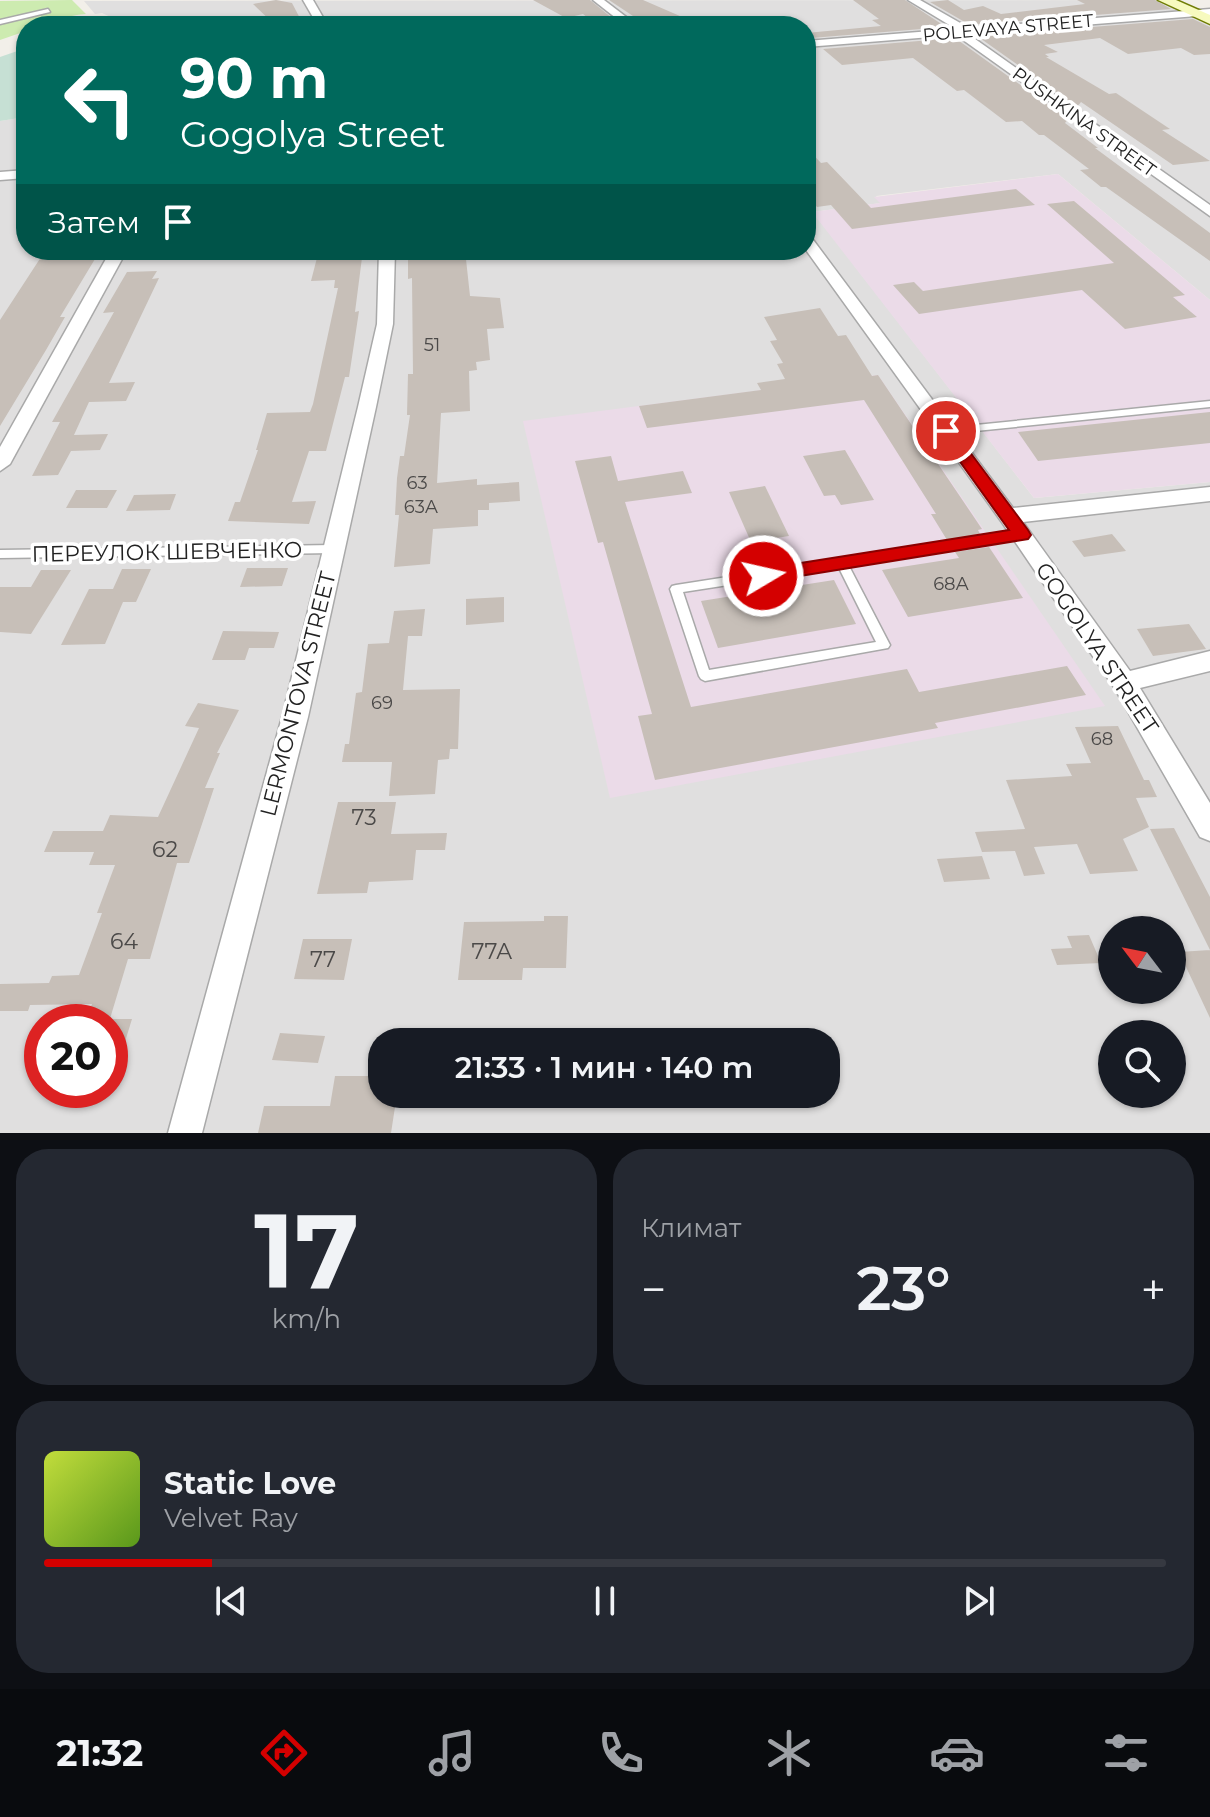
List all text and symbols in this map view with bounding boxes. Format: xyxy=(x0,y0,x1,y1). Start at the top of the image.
street label: POLEVAYA STREET xyxy=(922,10,1095,46)
text: 90 m xyxy=(180,44,328,112)
icon: left xyxy=(48,48,152,152)
street label: PUSHKINA STREET xyxy=(1008,63,1161,182)
text: Gogolya Street xyxy=(180,112,445,156)
icon: arrive xyxy=(156,200,200,244)
text: Затем xyxy=(48,204,140,241)
house number: 51 xyxy=(424,334,440,356)
pin xyxy=(912,397,980,465)
icon: arrive xyxy=(924,409,968,453)
house number: 63 xyxy=(406,472,428,494)
house number: 63А xyxy=(404,496,439,518)
position arrow xyxy=(721,534,805,618)
street label: ПЕРЕУЛОК ШЕВЧЕНКО xyxy=(31,536,303,568)
street label: GOGOLYA STREET xyxy=(1030,557,1164,739)
street label: LERMONTOVA STREET xyxy=(254,568,342,819)
house number: 68А xyxy=(933,573,969,595)
house number: 69 xyxy=(371,692,393,714)
house number: 68 xyxy=(1091,728,1113,750)
house number: 73 xyxy=(351,804,377,831)
house number: 62 xyxy=(152,836,178,863)
north arrow xyxy=(1098,916,1186,1004)
map controls xyxy=(1098,916,1186,1108)
house number: 64 xyxy=(110,928,138,955)
house number: 77А xyxy=(472,938,513,965)
house number: 77 xyxy=(310,946,336,973)
speed limit sign: 20 xyxy=(24,1004,128,1108)
button: search xyxy=(1098,1020,1186,1108)
text: 21:33 · 1 мин · 140 m xyxy=(455,1049,753,1086)
text: 17 xyxy=(254,1187,359,1314)
text: Климат xyxy=(641,1212,741,1244)
text: 23° xyxy=(856,1252,951,1325)
text: − xyxy=(641,1262,666,1316)
text: + xyxy=(1141,1262,1166,1316)
text: km/h xyxy=(272,1303,341,1335)
text: Static Love xyxy=(164,1465,336,1502)
text: Velvet Ray xyxy=(164,1502,298,1534)
icon: previous xyxy=(209,1579,253,1623)
icon: pause xyxy=(583,1579,627,1623)
icon: next xyxy=(957,1579,1001,1623)
icon: directions xyxy=(256,1725,312,1781)
icon: music xyxy=(424,1725,480,1781)
icon: phone xyxy=(593,1725,649,1781)
icon: climate xyxy=(761,1725,817,1781)
icon: car xyxy=(929,1725,985,1781)
icon: filters xyxy=(1098,1725,1154,1781)
text: 21:32 xyxy=(56,1731,143,1775)

